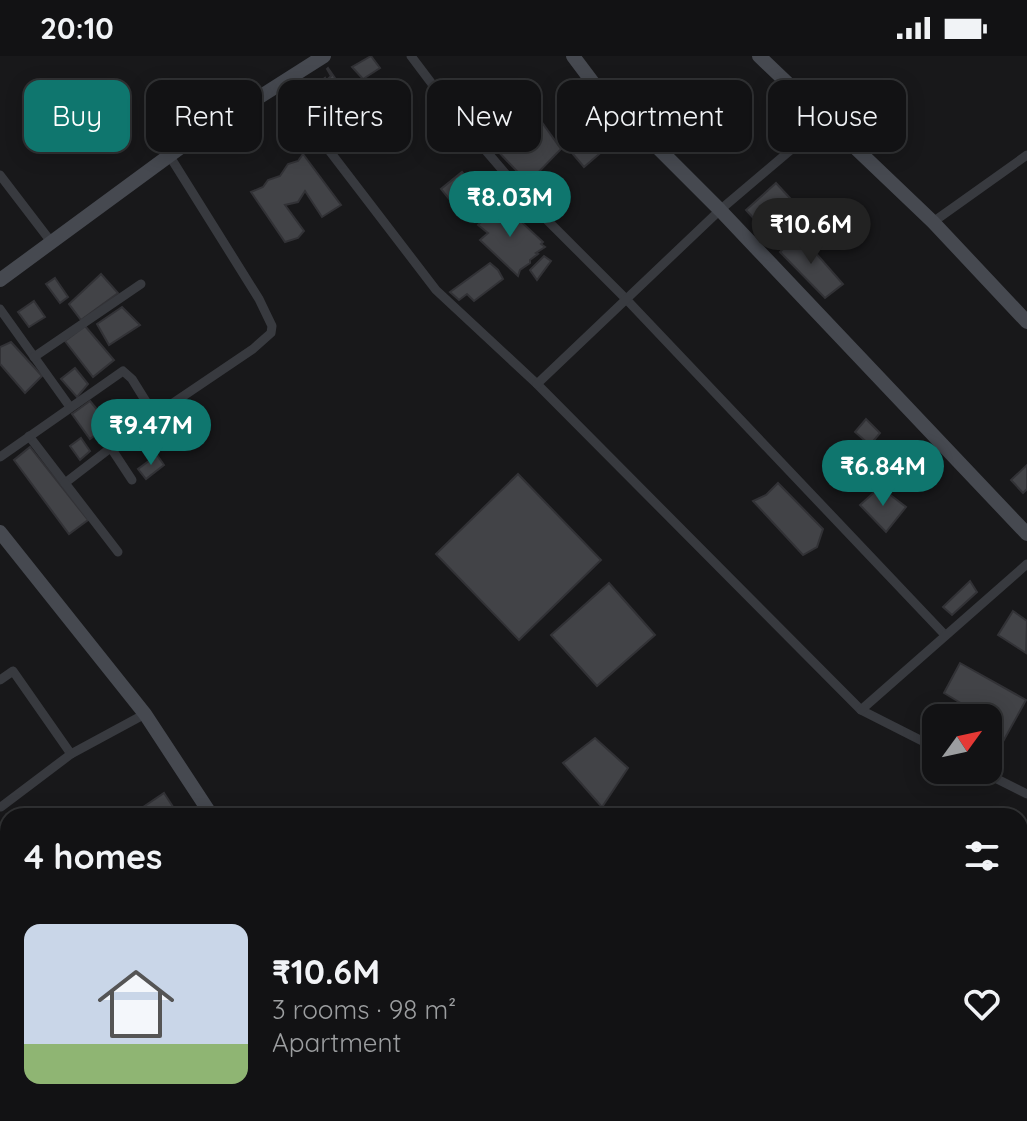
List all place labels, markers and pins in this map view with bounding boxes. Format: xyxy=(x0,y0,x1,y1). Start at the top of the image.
pin: ₹8.03M xyxy=(445,171,575,239)
pin: ₹10.6M xyxy=(746,198,876,266)
pin: ₹9.47M xyxy=(86,399,216,467)
pin: ₹6.84M xyxy=(818,440,948,508)

